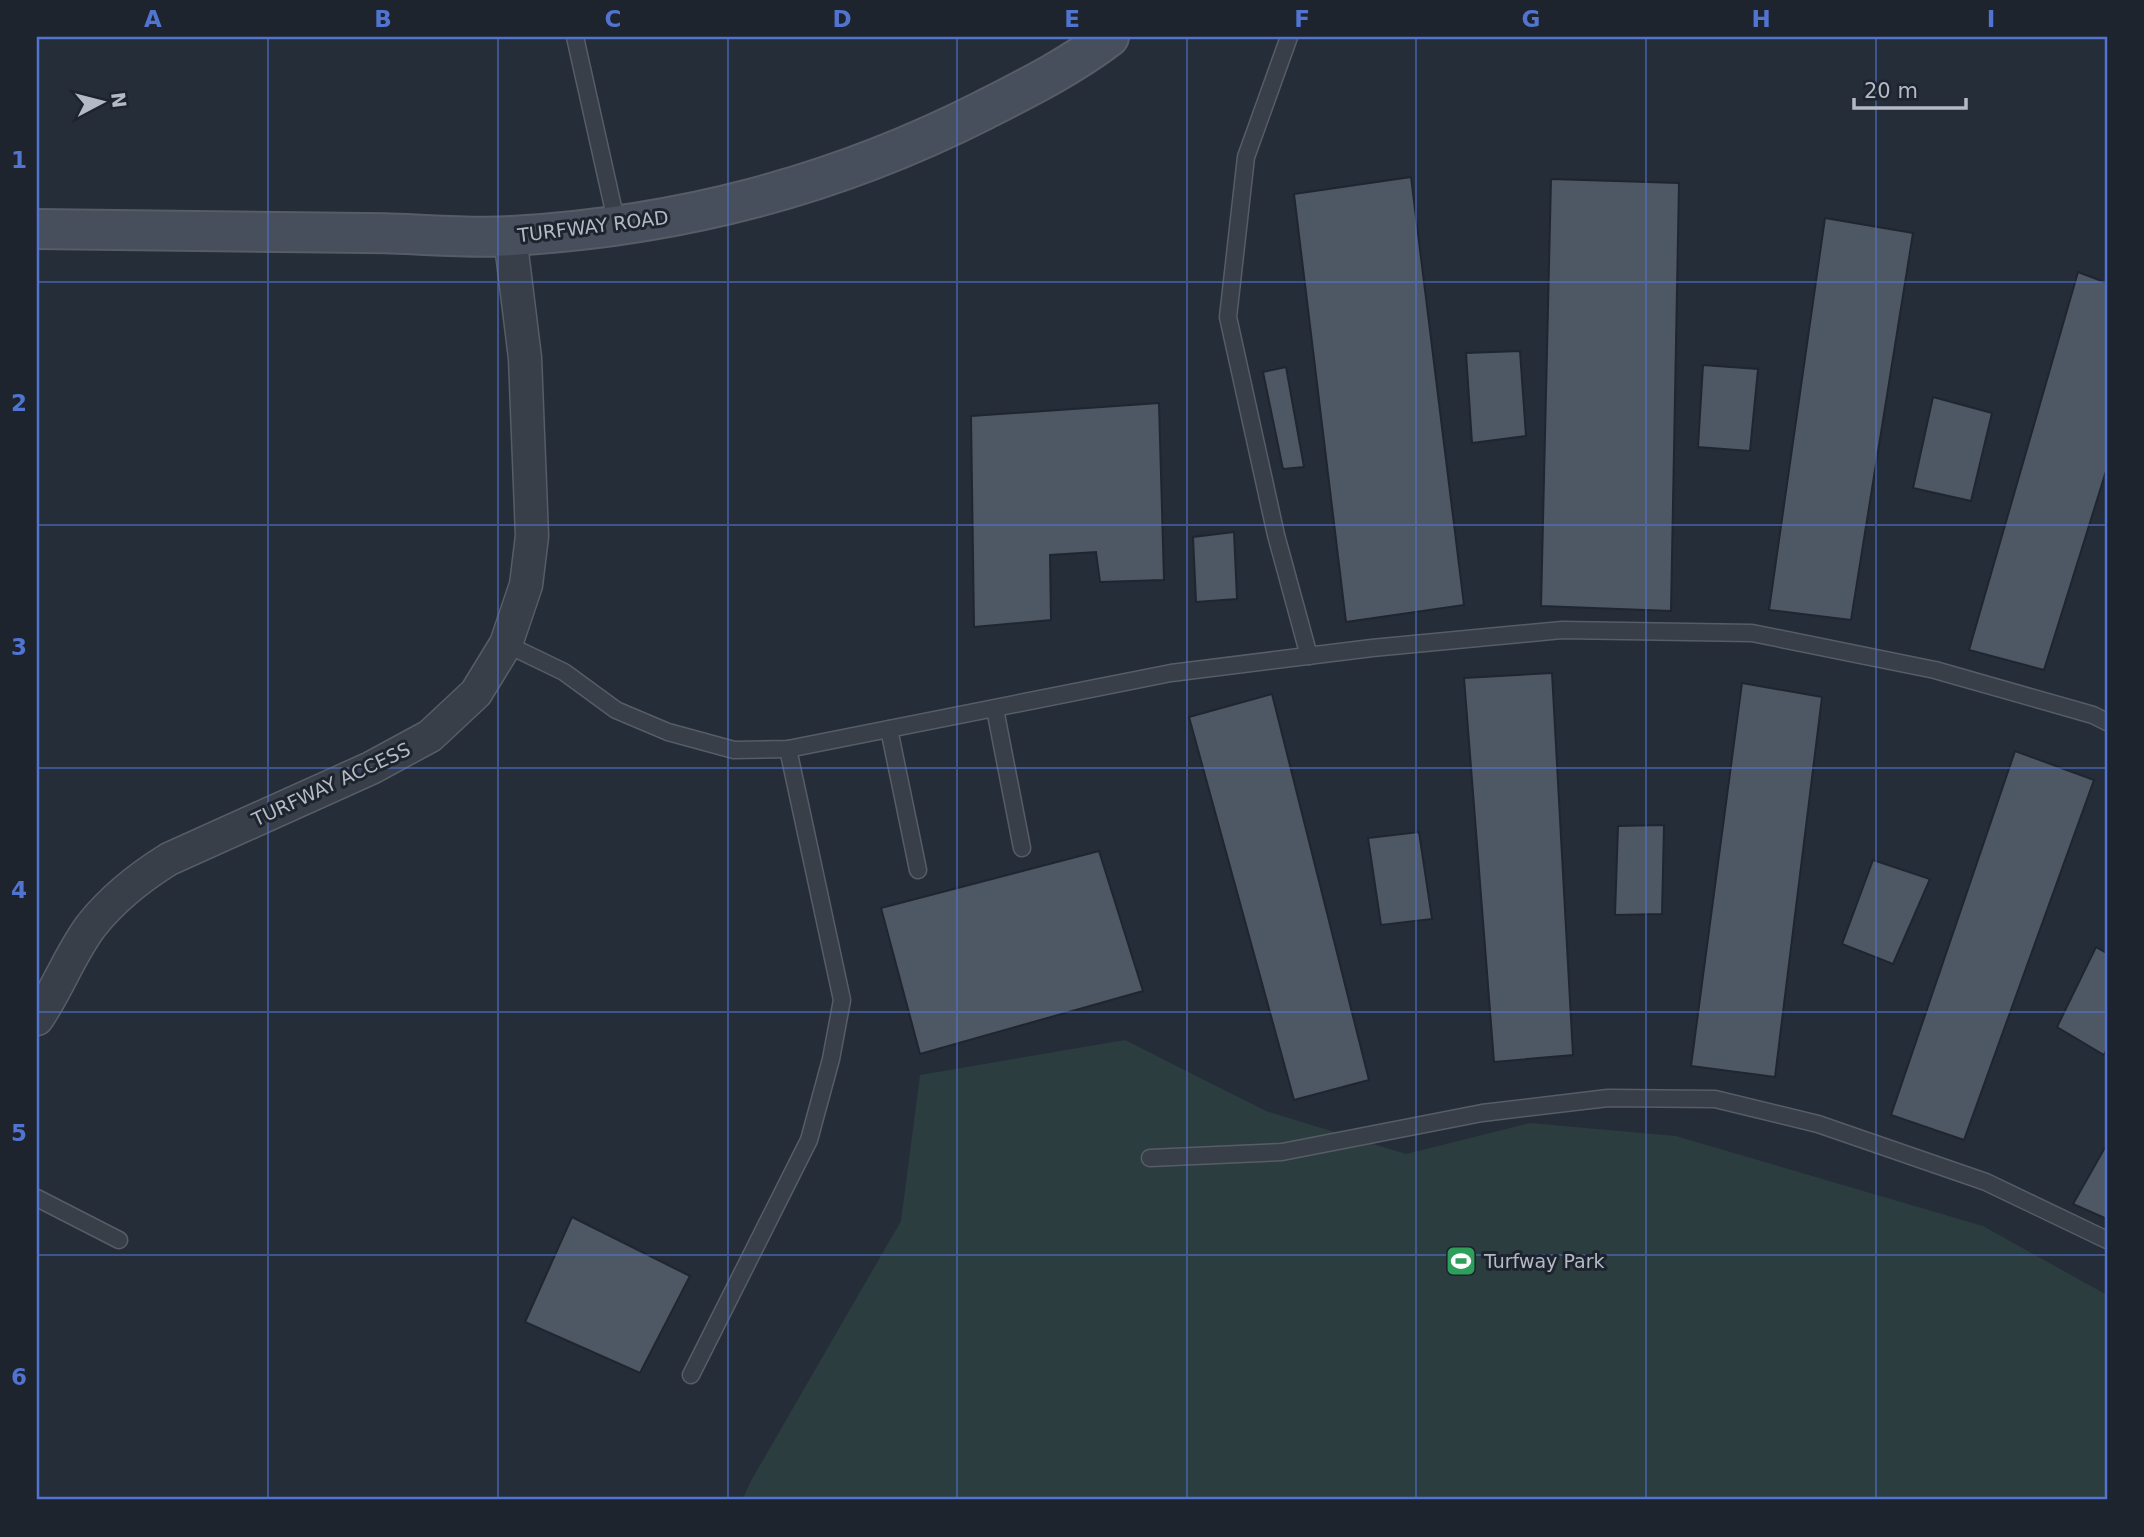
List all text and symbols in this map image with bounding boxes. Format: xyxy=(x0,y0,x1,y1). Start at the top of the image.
text: A xyxy=(144,6,162,32)
text: B xyxy=(374,6,392,32)
text: C xyxy=(605,6,621,32)
text: D xyxy=(832,6,852,32)
text: E xyxy=(1064,6,1080,32)
text: F xyxy=(1294,6,1310,32)
text: G xyxy=(1522,6,1540,32)
text: H xyxy=(1751,6,1771,32)
text: I xyxy=(1987,6,1995,32)
north arrow xyxy=(66,66,136,136)
scale bar xyxy=(1854,66,1966,110)
text: 20 m xyxy=(1864,79,1918,103)
text: N xyxy=(107,91,131,109)
text: 1 xyxy=(11,147,27,173)
street label: TURFWAY ROAD xyxy=(515,206,670,246)
text: 2 xyxy=(11,390,27,416)
text: 3 xyxy=(11,634,27,660)
street label: TURFWAY ACCESS xyxy=(248,738,414,831)
text: 4 xyxy=(11,877,27,903)
text: 5 xyxy=(11,1120,27,1146)
sports icon: Turfway Park xyxy=(1444,1244,1478,1278)
place label: Turfway Park xyxy=(1483,1250,1604,1272)
text: 6 xyxy=(11,1364,27,1390)

